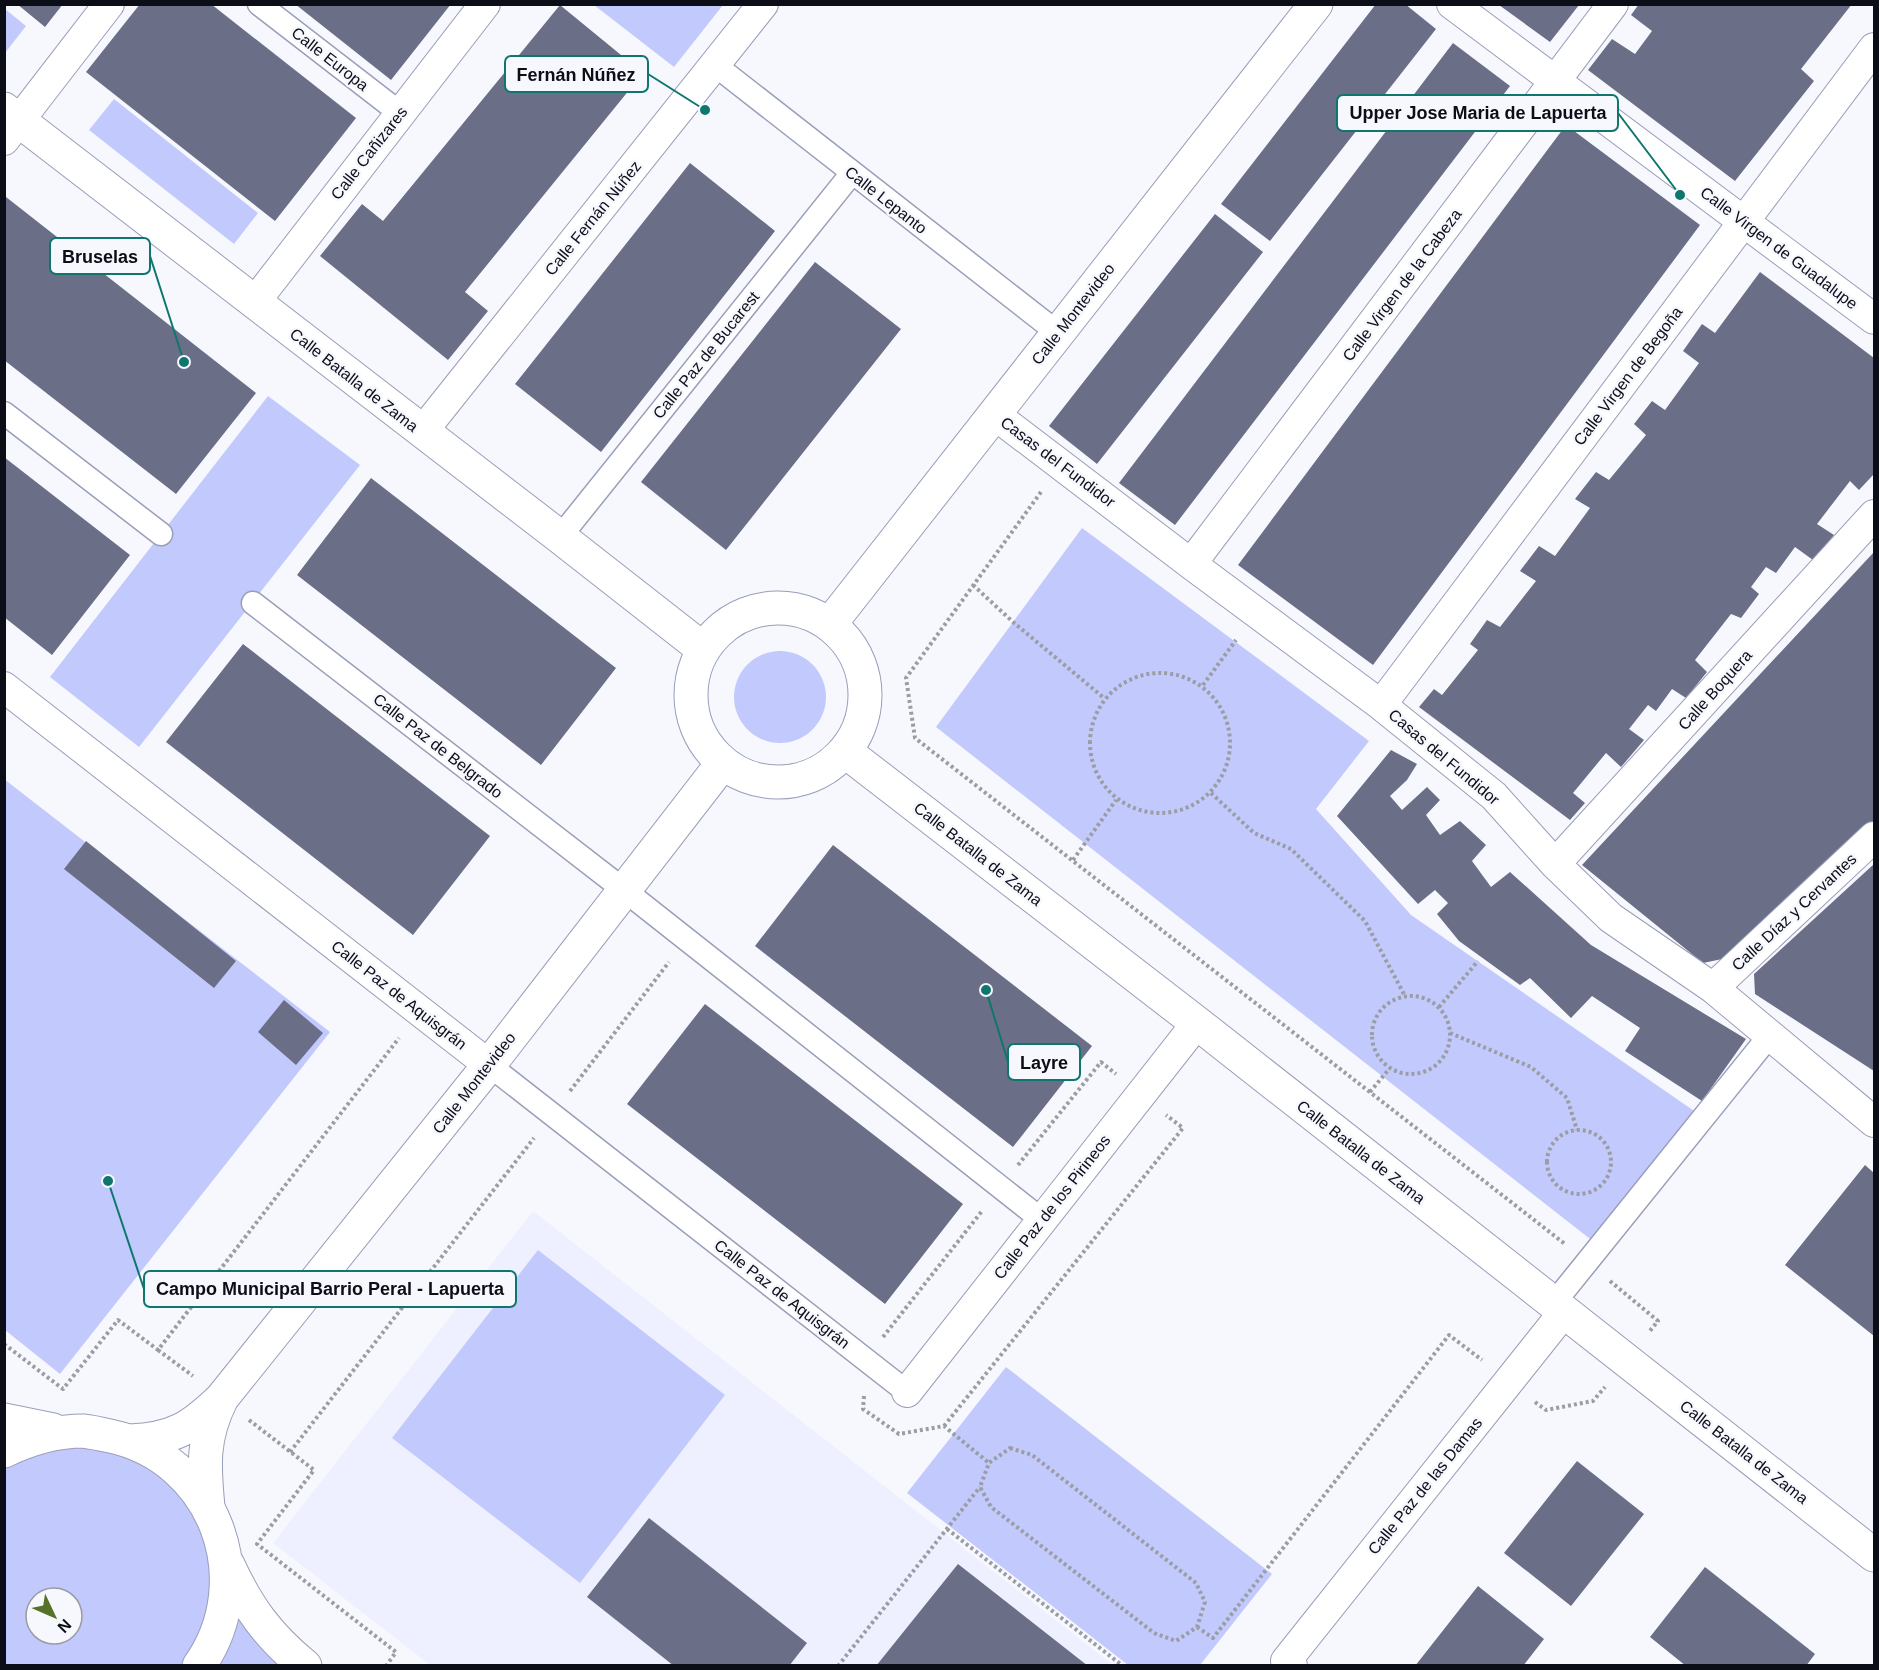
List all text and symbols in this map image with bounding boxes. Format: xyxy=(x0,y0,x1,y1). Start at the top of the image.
street label: Calle Europa xyxy=(288,24,372,94)
callout: Fernán Núñez xyxy=(505,56,648,92)
text: Fernán Núñez xyxy=(516,65,636,85)
callout: Upper Jose Maria de Lapuerta xyxy=(1337,95,1618,131)
street label: Calle Cañizares xyxy=(328,103,410,203)
text: Upper Jose Maria de Lapuerta xyxy=(1349,103,1608,123)
street label: Calle Fernán Núñez xyxy=(542,157,644,279)
street label: Calle Lepanto xyxy=(842,163,930,237)
street label: Calle Virgen de Guadalupe xyxy=(1697,183,1861,313)
street label: Calle Virgen de la Cabeza xyxy=(1339,206,1465,364)
callout: Bruselas xyxy=(50,238,150,274)
text: Bruselas xyxy=(62,247,138,267)
street label: Calle Montevideo xyxy=(1028,260,1118,368)
street label: Calle Paz de Bucarest xyxy=(650,288,763,422)
street label: Calle Virgen de Begoña xyxy=(1570,303,1686,448)
street label: Calle Batalla de Zama xyxy=(287,325,421,435)
street label: Casas del Fundidor xyxy=(997,413,1119,511)
street label: Calle Boquera xyxy=(1675,647,1755,733)
street label: Calle Paz de Belgrado xyxy=(370,690,506,802)
street label: Casas del Fundidor xyxy=(1385,706,1503,809)
street label: Calle Batalla de Zama xyxy=(911,799,1045,909)
street label: Calle Díaz y Cervantes xyxy=(1728,850,1860,974)
street label: Calle Paz de Aquisgrán xyxy=(328,937,470,1053)
street label: Calle Montevideo xyxy=(429,1029,519,1137)
callout: Layre xyxy=(1008,1044,1080,1080)
text: Layre xyxy=(1020,1053,1068,1073)
street label: Calle Batalla de Zama xyxy=(1294,1097,1428,1207)
street label: Calle Paz de los Pirineos xyxy=(991,1132,1113,1282)
street label: Calle Paz de Aquisgrán xyxy=(711,1236,853,1352)
callout: Campo Municipal Barrio Peral - Lapuerta xyxy=(144,1271,516,1307)
text: Campo Municipal Barrio Peral - Lapuerta xyxy=(156,1279,505,1299)
street label: Calle Batalla de Zama xyxy=(1677,1397,1811,1507)
street label: Calle Paz de las Damas xyxy=(1365,1414,1485,1558)
north arrow xyxy=(24,1586,84,1646)
text: N xyxy=(54,1616,75,1636)

